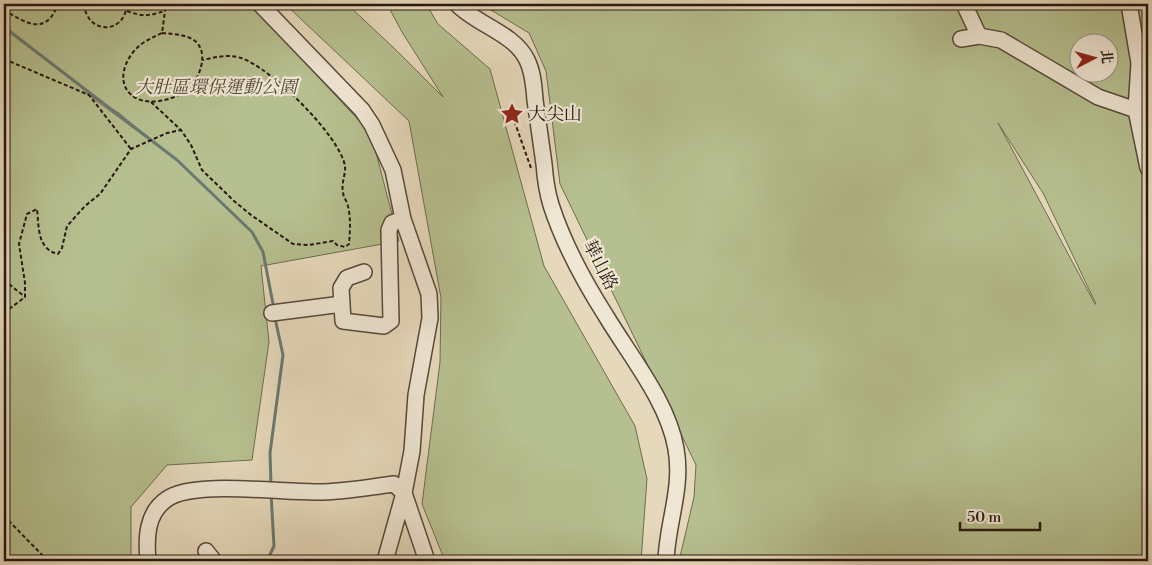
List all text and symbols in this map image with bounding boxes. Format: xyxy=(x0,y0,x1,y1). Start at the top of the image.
north arrow xyxy=(1070,32,1120,82)
text: 北 xyxy=(1096,49,1116,65)
park label: 大肚區環保運動公園 xyxy=(135,76,300,99)
place icon: 大尖山 xyxy=(499,101,525,127)
place label: 大尖山 xyxy=(528,103,582,126)
street label: 華山路 xyxy=(577,236,623,294)
scale bar xyxy=(960,500,1040,532)
text: 50 m xyxy=(967,508,1001,527)

